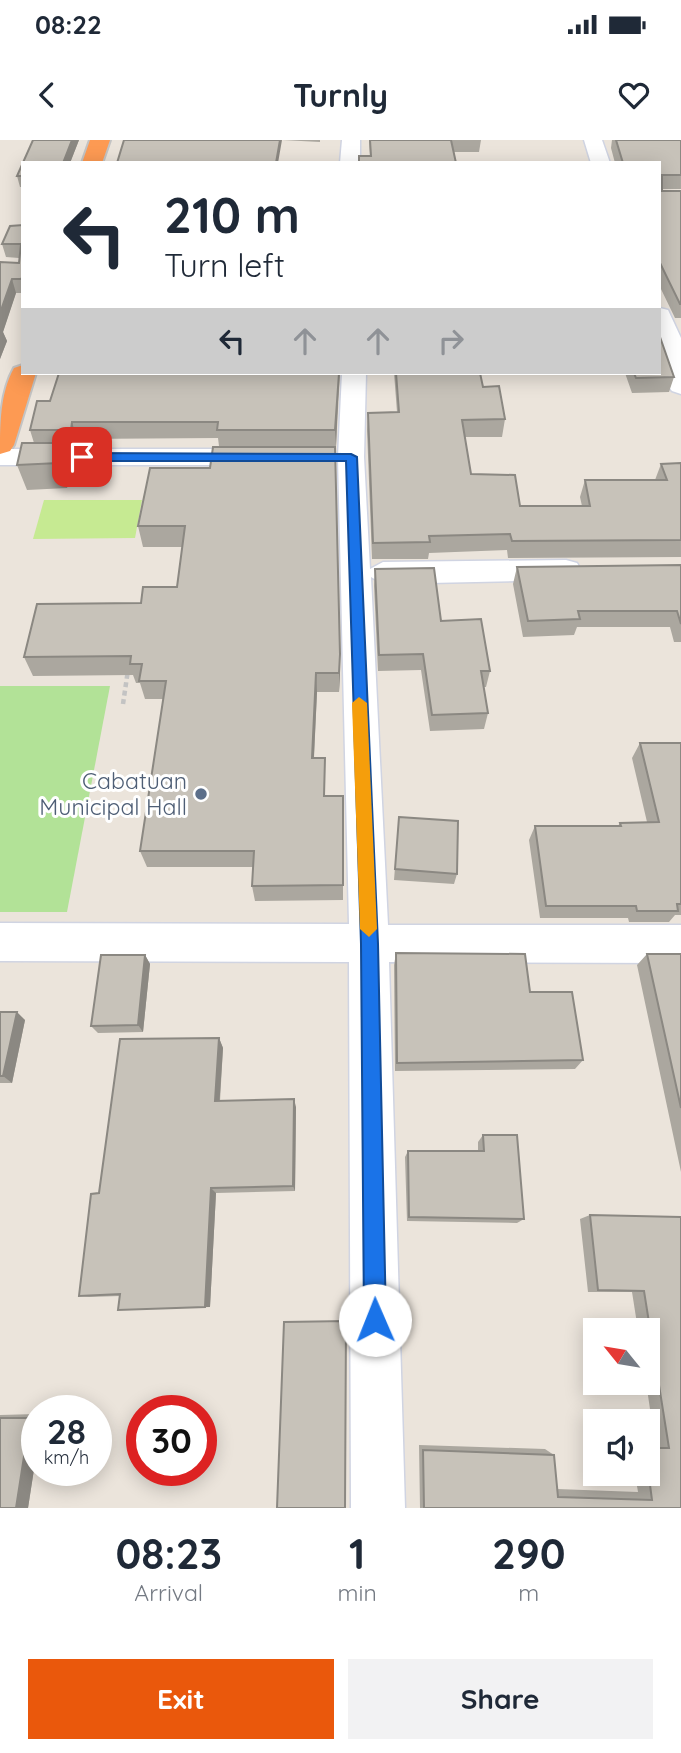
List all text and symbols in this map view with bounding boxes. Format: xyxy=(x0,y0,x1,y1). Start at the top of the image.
text: 08:22 xyxy=(35,8,102,41)
text: Turnly xyxy=(293,75,388,115)
icon: back xyxy=(28,76,66,114)
icon: heart xyxy=(615,76,653,114)
text: 210 m xyxy=(164,184,300,245)
icon: left xyxy=(49,189,140,280)
text: Turn left xyxy=(164,245,285,285)
icon: left xyxy=(213,322,251,360)
icon: ahead xyxy=(286,322,324,360)
icon: ahead xyxy=(359,322,397,360)
icon: right xyxy=(432,322,470,360)
pin xyxy=(52,427,112,487)
icon: arrive xyxy=(63,438,101,476)
place label: Cabatuan Municipal Hall xyxy=(39,766,187,821)
marker: Cabatuan Municipal Hall xyxy=(193,786,209,802)
position arrow xyxy=(338,1283,412,1357)
north arrow xyxy=(583,1318,660,1395)
map controls xyxy=(583,1318,660,1486)
speed limit sign: 30 xyxy=(126,1395,217,1486)
text: 28 xyxy=(47,1409,86,1453)
button: sound xyxy=(583,1409,660,1486)
text: km/h xyxy=(44,1446,89,1469)
text: 08:23 xyxy=(115,1527,222,1580)
text: 1 xyxy=(349,1527,365,1580)
text: 290 xyxy=(492,1527,566,1580)
text: Arrival xyxy=(134,1578,203,1607)
text: min xyxy=(337,1578,377,1607)
text: m xyxy=(518,1578,539,1607)
button: Exit xyxy=(28,1659,334,1739)
button: Share xyxy=(348,1659,653,1739)

